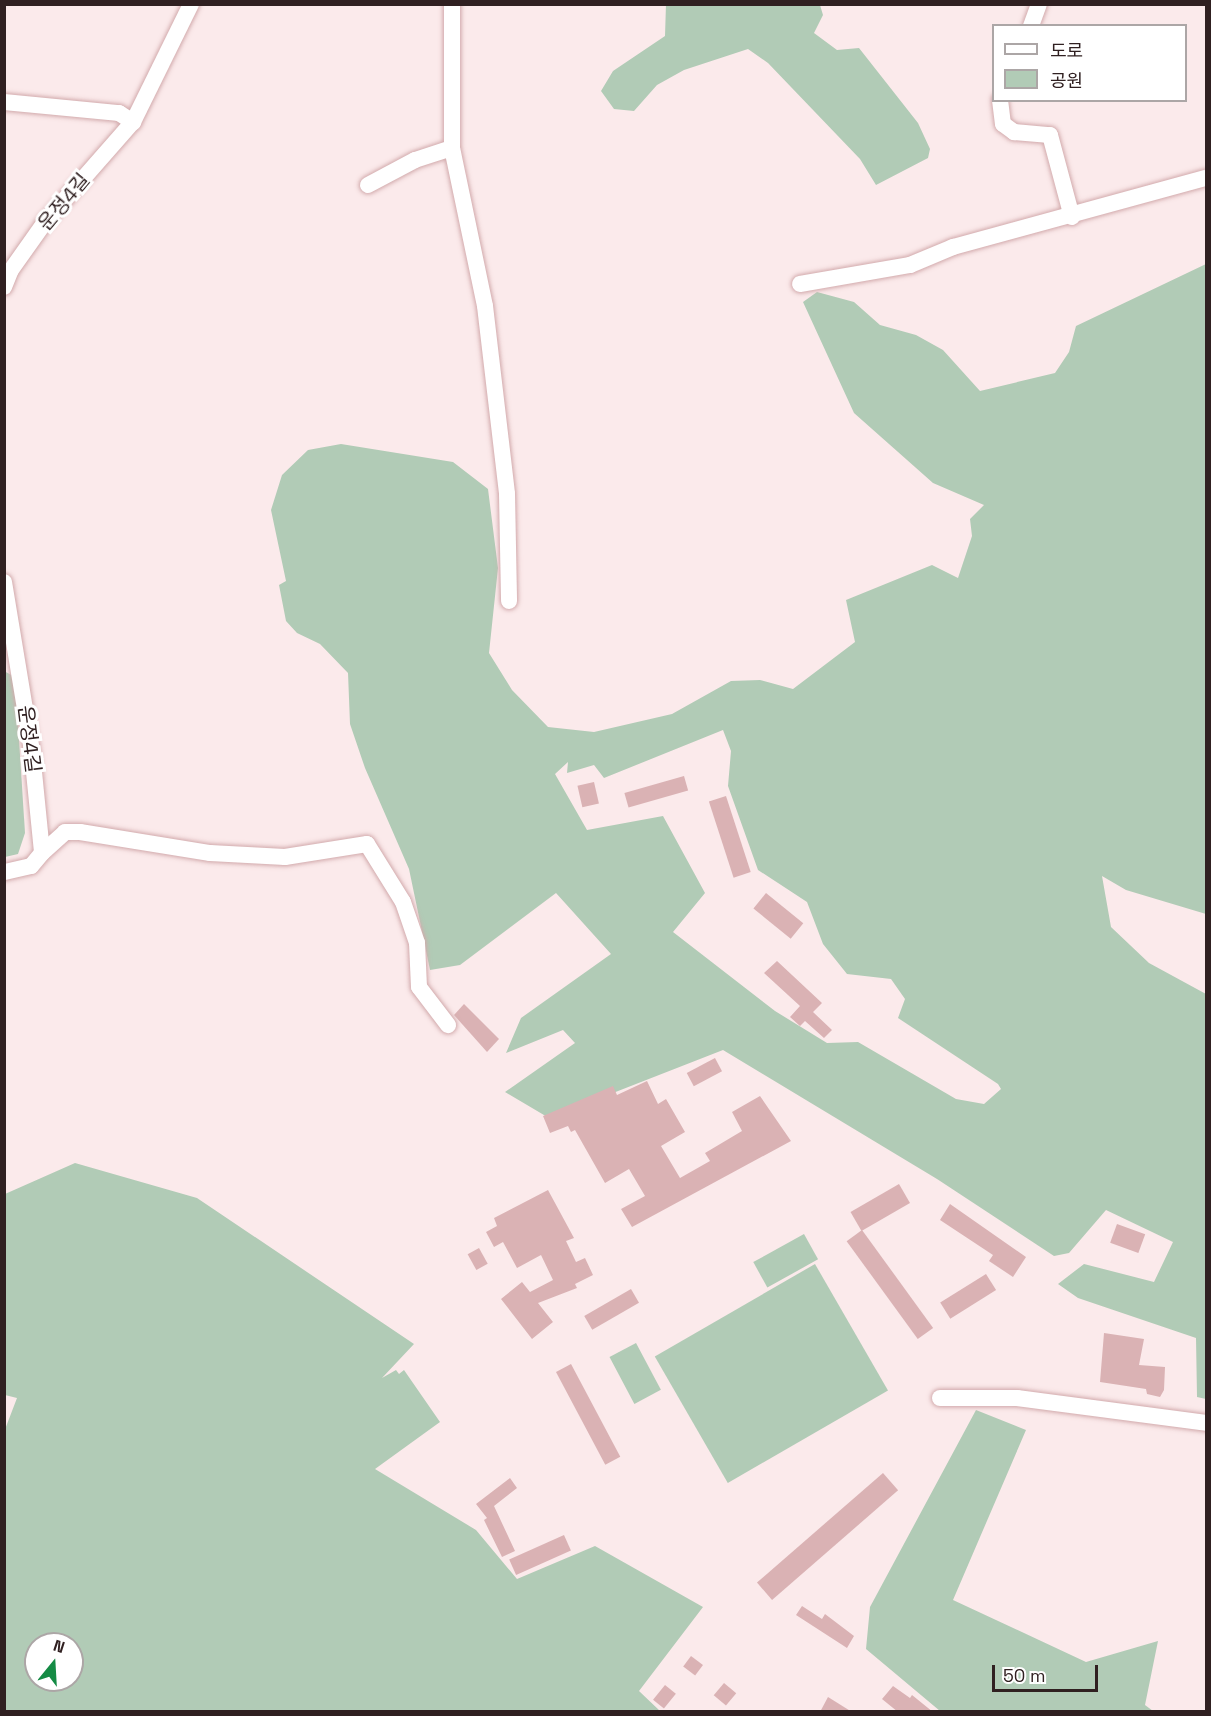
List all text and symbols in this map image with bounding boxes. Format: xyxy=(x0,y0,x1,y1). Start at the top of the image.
legend xyxy=(992,24,1187,102)
text: 도로 xyxy=(1050,39,1083,62)
text: 공원 xyxy=(1050,69,1083,92)
street label: 운정4길 xyxy=(33,168,95,236)
street label: 운정4길 xyxy=(13,704,45,774)
north arrow xyxy=(24,1632,84,1692)
text: N xyxy=(51,1635,67,1658)
scale bar xyxy=(995,1653,1102,1691)
text: 50 m xyxy=(1003,1664,1045,1687)

